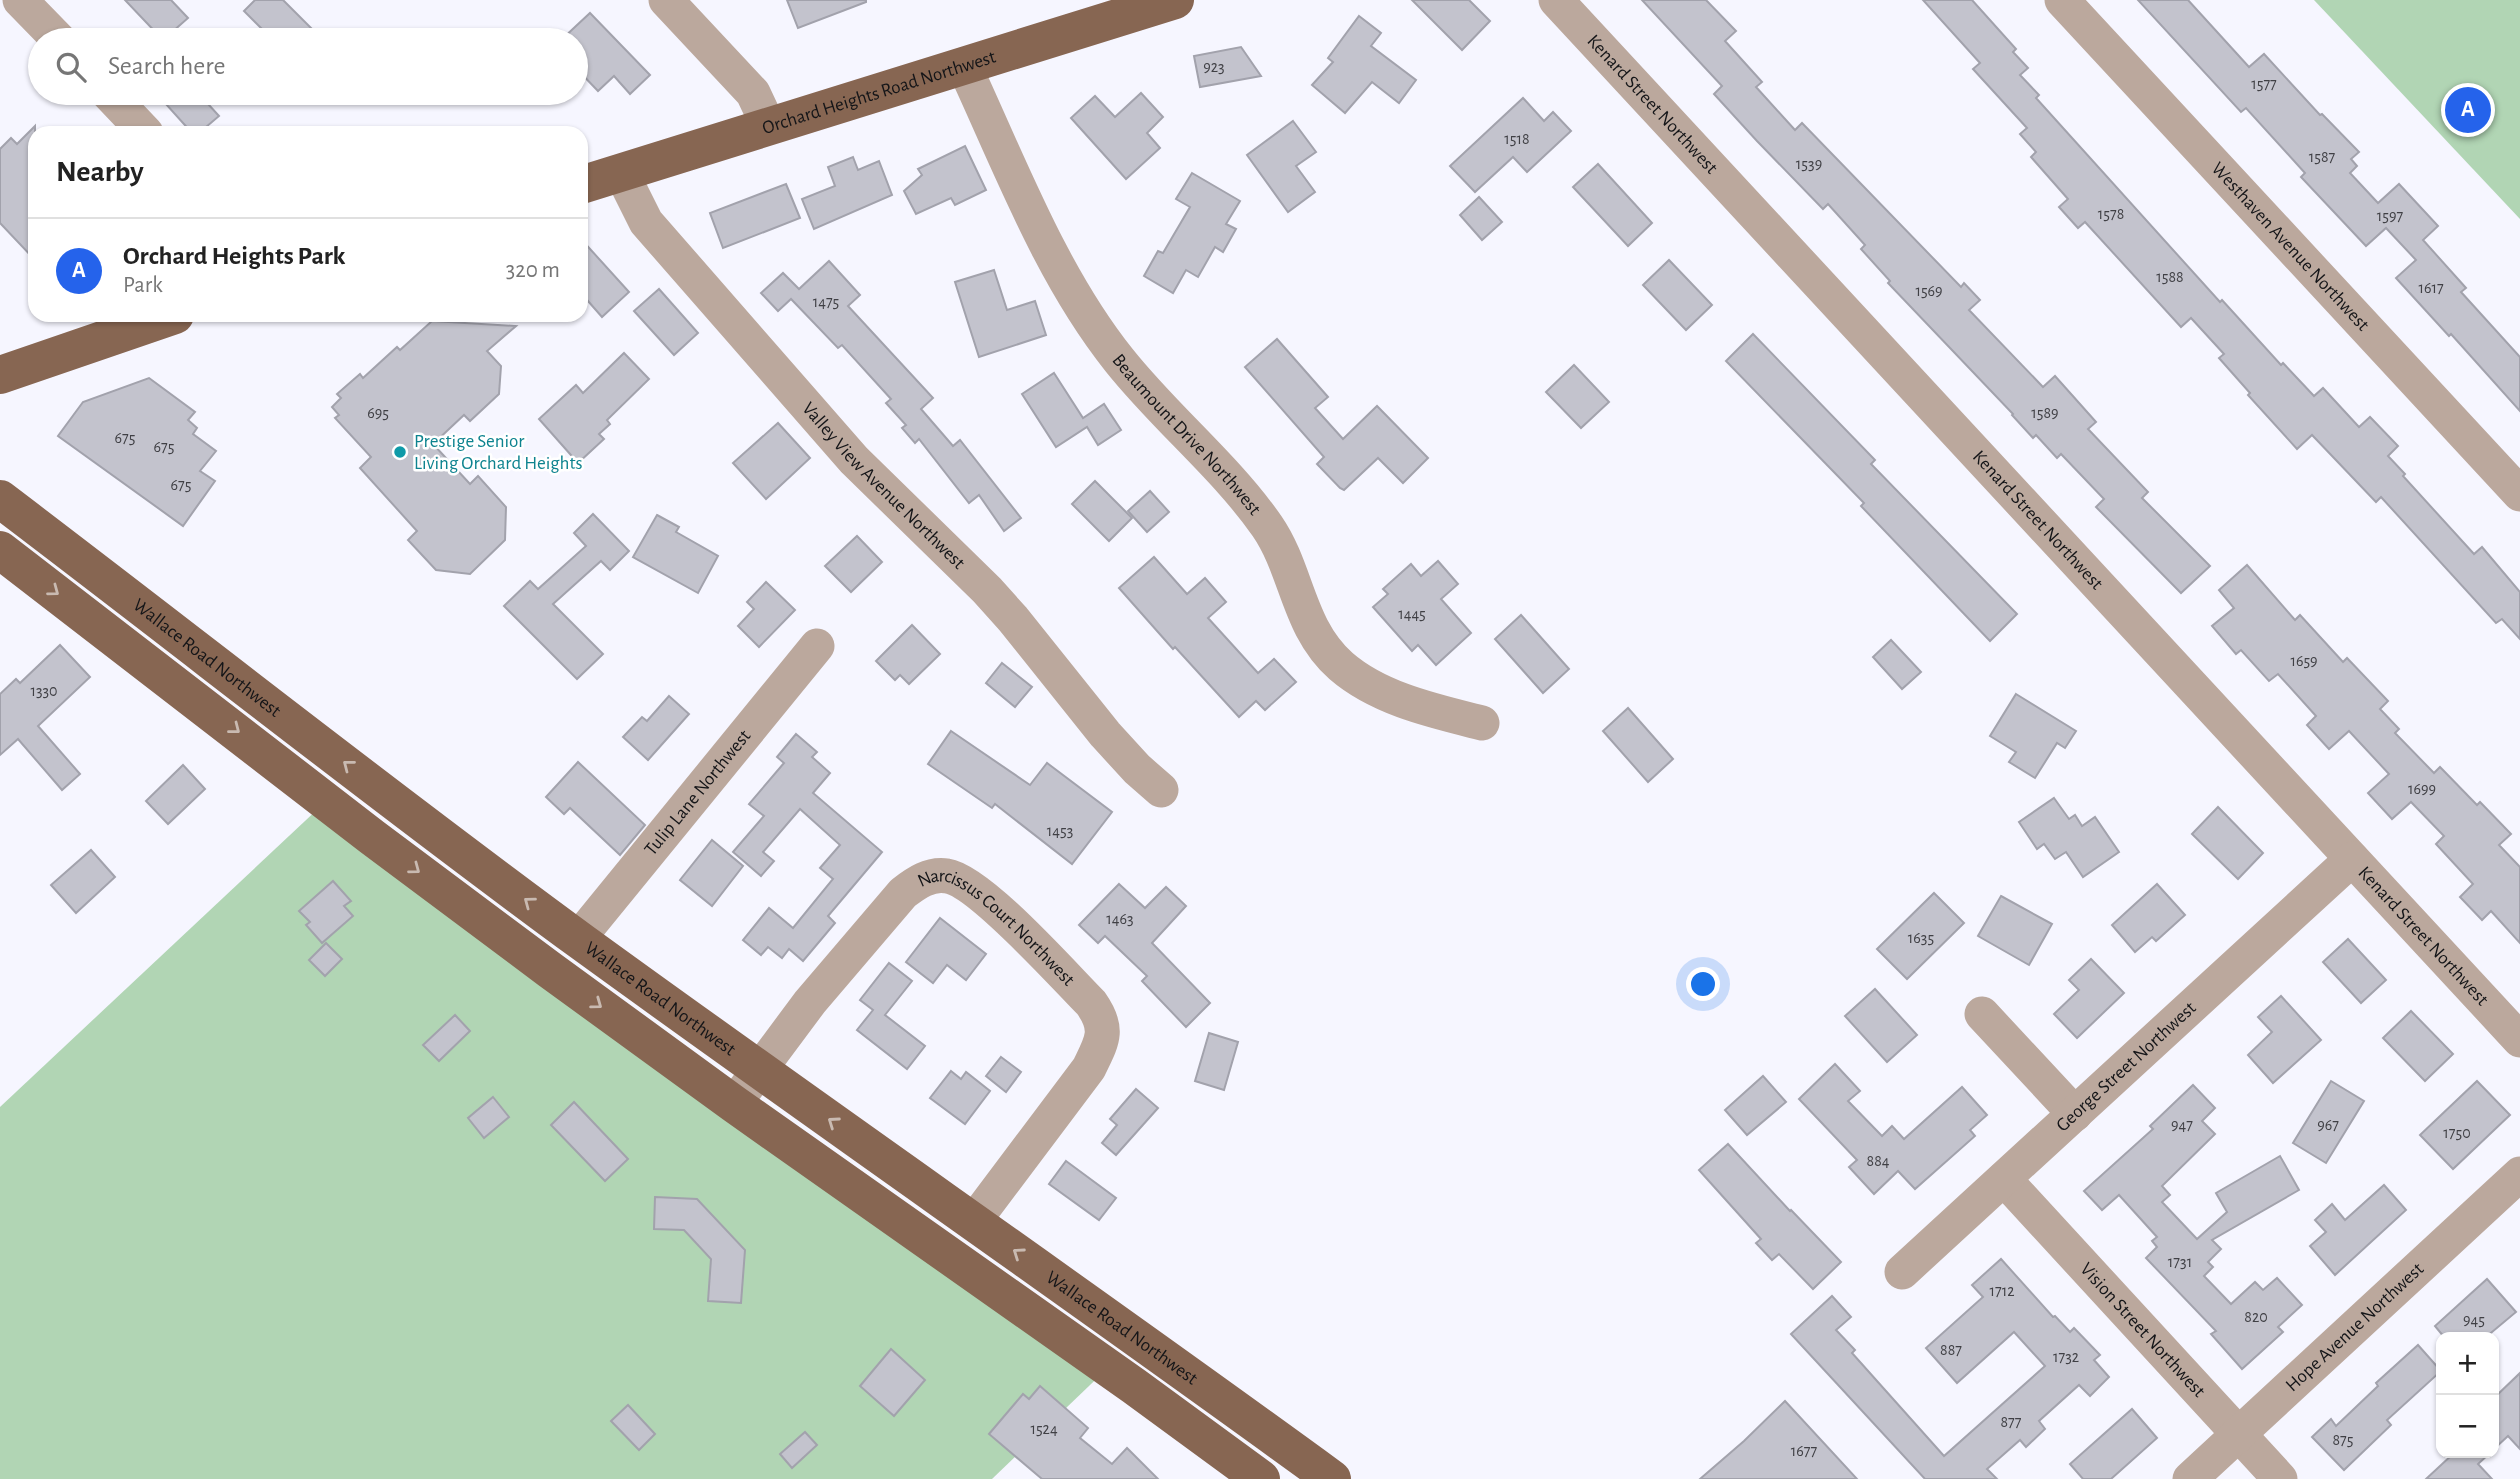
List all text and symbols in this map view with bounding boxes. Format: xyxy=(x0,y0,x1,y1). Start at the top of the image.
search box xyxy=(28,28,588,105)
street label: Kenard Street Northwest xyxy=(1584,31,1721,177)
street label: Orchard Heights Road Northwest xyxy=(760,47,998,137)
icon: search xyxy=(52,48,90,86)
text: Search here xyxy=(108,53,226,79)
house number: 923 xyxy=(1203,59,1225,75)
house number: 1577 xyxy=(2251,76,2277,92)
pin: A xyxy=(2445,84,2491,136)
house number: 1518 xyxy=(1504,131,1530,147)
house number: 1587 xyxy=(2309,149,2336,165)
house number: 1539 xyxy=(1796,156,1822,172)
text: Nearby xyxy=(56,157,144,187)
street label: Westhaven Avenue Northwest xyxy=(2208,158,2373,334)
house number: 1578 xyxy=(2098,206,2124,222)
house number: 1597 xyxy=(2377,208,2404,224)
text: Orchard Heights Park xyxy=(123,243,345,269)
text: A xyxy=(72,259,86,282)
text: 320 m xyxy=(506,259,560,282)
house number: 1588 xyxy=(2156,269,2184,285)
text: Park xyxy=(123,274,163,297)
house number: 1617 xyxy=(2418,280,2444,296)
house number: 1569 xyxy=(1915,283,1943,299)
house number: 1475 xyxy=(813,294,839,310)
street label: Beaumount Drive Northwest xyxy=(1109,350,1265,519)
street label: Valley View Avenue Northwest xyxy=(799,399,969,573)
house number: 695 xyxy=(367,405,389,421)
house number: 1589 xyxy=(2031,405,2059,421)
house number: 675 xyxy=(115,430,135,446)
place label: Prestige Senior Living Orchard Heights xyxy=(414,432,583,473)
house number: 675 xyxy=(154,439,174,455)
marker: Prestige Senior Living Orchard Heights xyxy=(392,444,408,460)
street label: Kenard Street Northwest xyxy=(1969,447,2107,593)
house number: 675 xyxy=(171,477,191,493)
one-way arrow xyxy=(46,583,59,596)
street label: Wallace Road Northwest xyxy=(130,595,285,721)
house number: 1445 xyxy=(1398,606,1426,622)
house number: 1659 xyxy=(2290,653,2318,669)
house number: 1330 xyxy=(30,683,58,699)
one-way arrow xyxy=(227,721,239,734)
street label: Tulip Lane Northwest xyxy=(641,726,754,859)
one-way arrow xyxy=(343,761,356,773)
house number: 1699 xyxy=(2408,781,2436,797)
house number: 1453 xyxy=(1047,823,1073,839)
one-way arrow xyxy=(407,860,419,873)
street label: Kenard Street Northwest xyxy=(2355,863,2492,1009)
street label: Narcissus Court Northwest xyxy=(915,866,1078,989)
one-way arrow xyxy=(525,898,537,911)
house number: 1463 xyxy=(1106,911,1134,927)
house number: 1635 xyxy=(1908,930,1934,946)
street label: Wallace Road Northwest xyxy=(581,938,739,1059)
your location xyxy=(1686,967,1720,1001)
one-way arrow xyxy=(589,996,602,1009)
street label: George Street Northwest xyxy=(2052,998,2199,1135)
house number: 947 xyxy=(2171,1117,2193,1133)
house number: 967 xyxy=(2317,1117,2339,1133)
one-way arrow xyxy=(828,1118,841,1130)
house number: 1750 xyxy=(2443,1125,2471,1141)
house number: 884 xyxy=(1867,1153,1890,1169)
one-way arrow xyxy=(1013,1249,1026,1262)
house number: 1731 xyxy=(2168,1254,2192,1270)
street label: Vision Street Northwest xyxy=(2077,1259,2209,1401)
street label: Hope Avenue Northwest xyxy=(2282,1259,2427,1395)
street label: Wallace Road Northwest xyxy=(1043,1267,1201,1388)
house number: 1712 xyxy=(1990,1283,2014,1299)
house number: 820 xyxy=(2244,1309,2268,1325)
house number: 945 xyxy=(2463,1312,2485,1328)
map controls xyxy=(2436,1332,2499,1458)
button: + xyxy=(2436,1332,2499,1395)
house number: 887 xyxy=(1940,1342,1962,1358)
house number: 1732 xyxy=(2053,1349,2079,1365)
button: − xyxy=(2436,1395,2499,1458)
house number: 877 xyxy=(2001,1414,2022,1430)
house number: 1524 xyxy=(1030,1421,1058,1437)
house number: 875 xyxy=(2333,1432,2353,1448)
house number: 1677 xyxy=(1791,1443,1818,1459)

